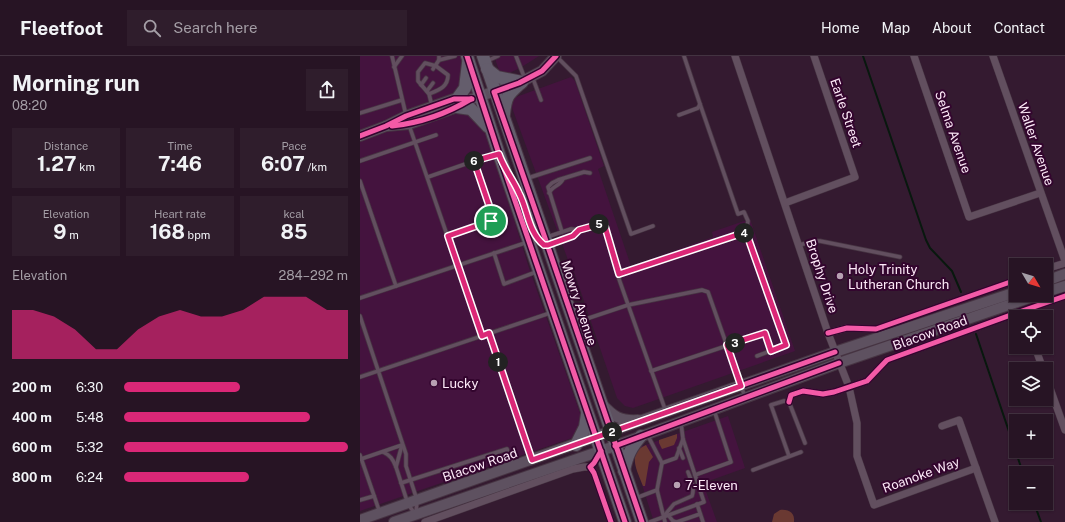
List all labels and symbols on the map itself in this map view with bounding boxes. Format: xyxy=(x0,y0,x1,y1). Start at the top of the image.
street label: Earle Street xyxy=(827,76,865,150)
street label: Selma Avenue xyxy=(932,89,974,175)
street label: Waller Avenue xyxy=(1015,101,1057,187)
pin: 6 xyxy=(464,151,484,171)
pin xyxy=(474,204,508,238)
pin: 5 xyxy=(589,214,609,234)
pin: 4 xyxy=(734,223,754,243)
street label: Brophy Drive xyxy=(803,237,841,315)
street label: Mowry Avenue xyxy=(558,258,600,348)
north arrow xyxy=(1009,258,1053,302)
place label: Holy Trinity Lutheran Church xyxy=(848,262,949,292)
marker: Holy Trinity Lutheran Church xyxy=(835,271,845,281)
street label: Blacow Road xyxy=(891,313,969,353)
pin: 3 xyxy=(725,333,745,353)
pin: 1 xyxy=(488,352,508,372)
place label: Lucky xyxy=(442,376,479,391)
marker: Lucky xyxy=(429,378,439,388)
pin: 2 xyxy=(602,422,622,442)
street label: Blacow Road xyxy=(441,445,519,485)
street label: Roanoke Way xyxy=(880,454,962,496)
place label: 7-Eleven xyxy=(685,478,738,493)
marker: 7-Eleven xyxy=(672,480,682,490)

